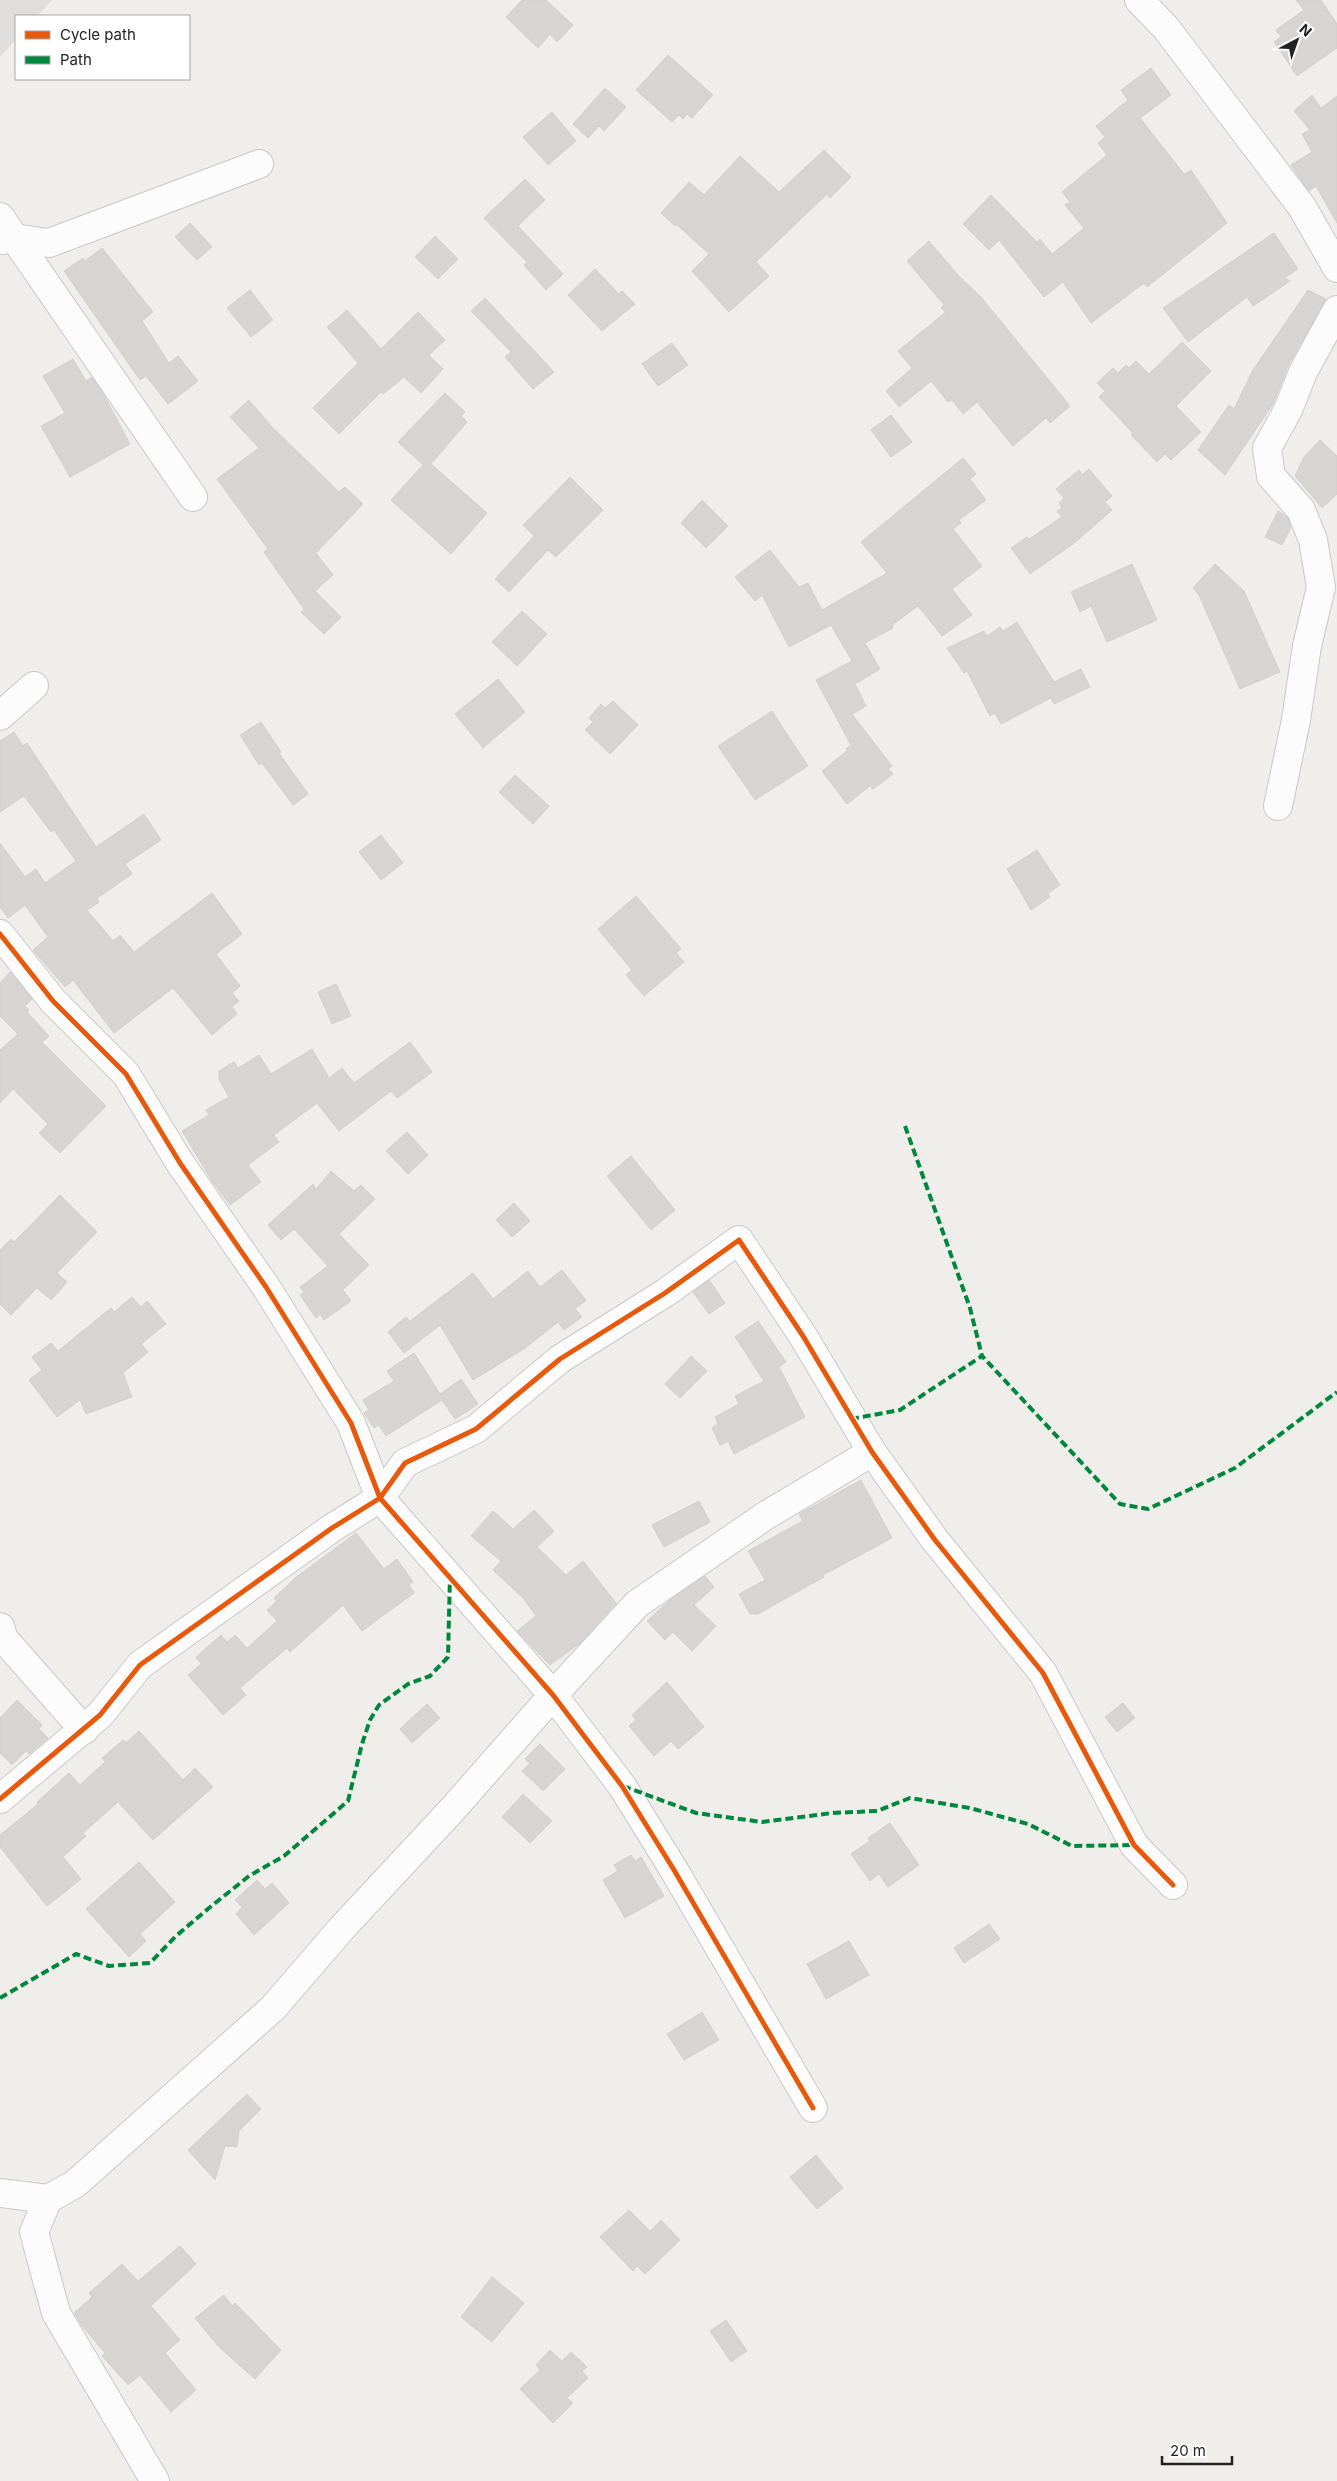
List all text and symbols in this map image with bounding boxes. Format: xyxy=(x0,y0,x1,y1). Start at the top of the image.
legend xyxy=(15,15,190,80)
north arrow xyxy=(1272,15,1322,65)
text: N xyxy=(1296,20,1315,40)
text: Cycle path xyxy=(60,25,136,44)
text: Path xyxy=(60,50,92,69)
scale bar xyxy=(1162,2434,1232,2466)
text: 20 m xyxy=(1170,2441,1206,2460)

